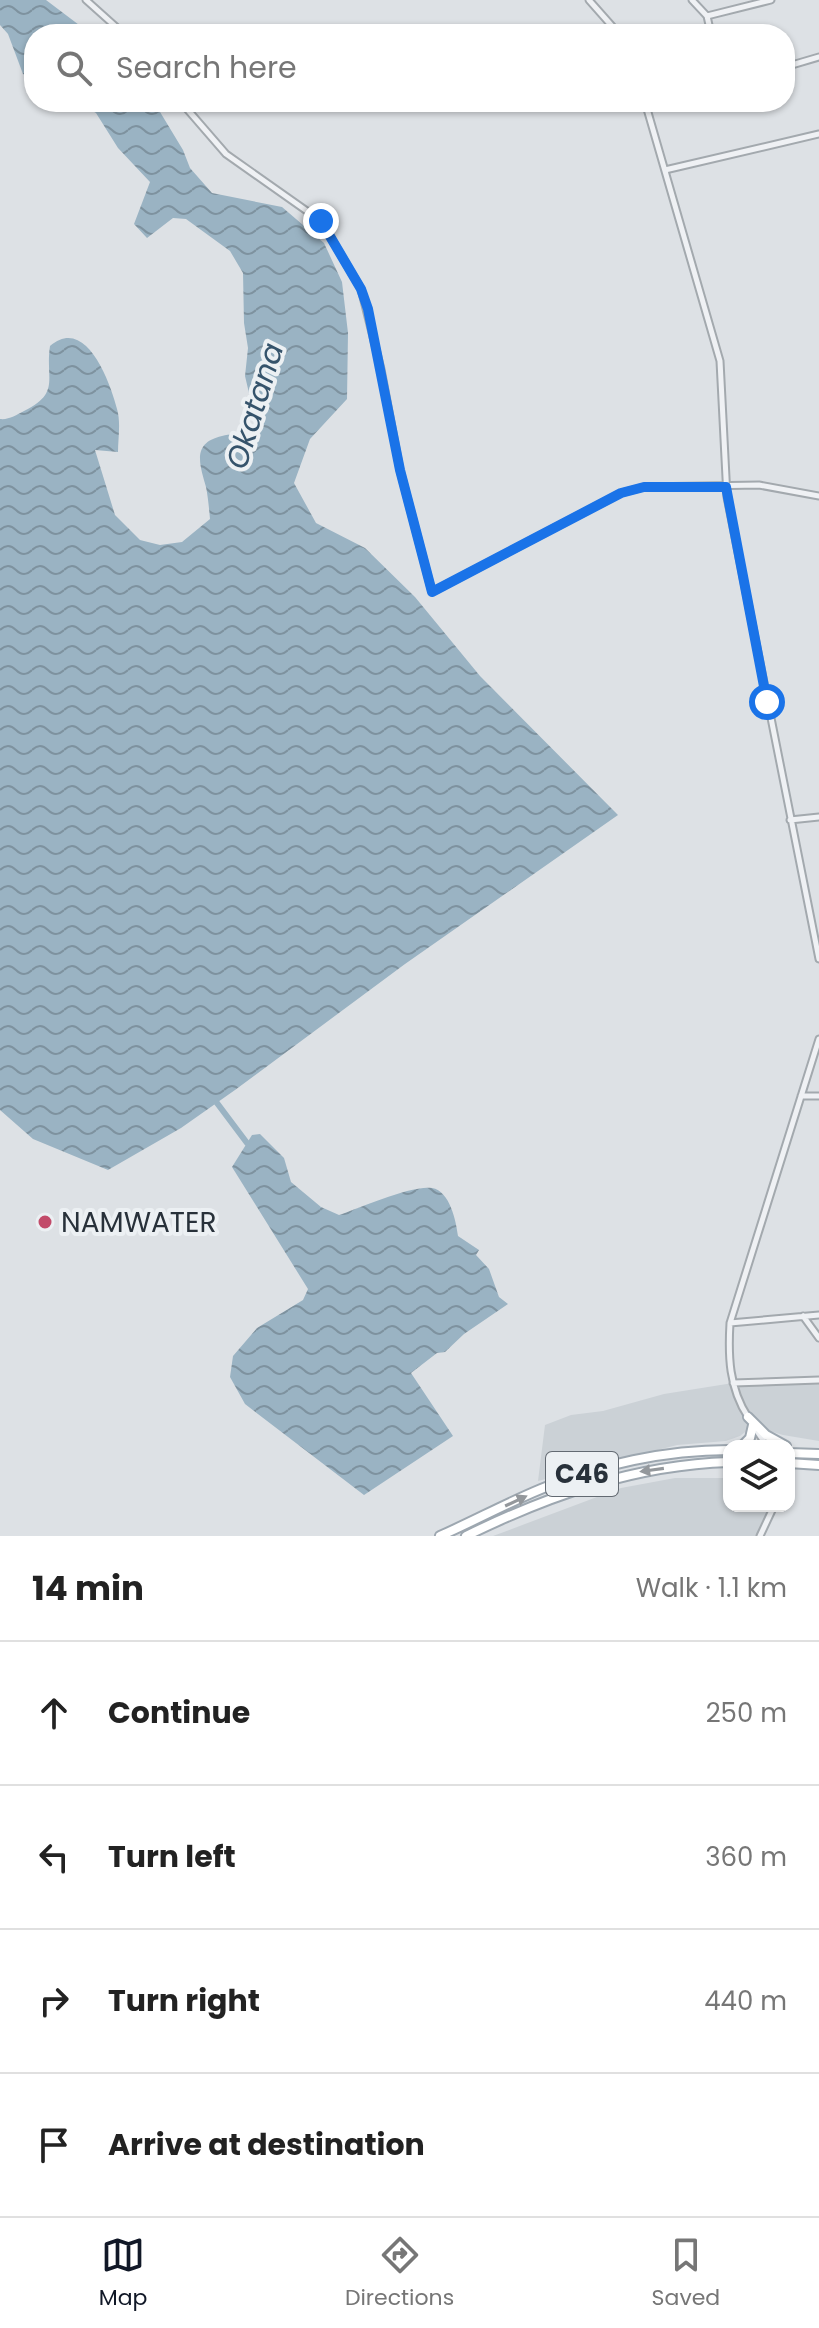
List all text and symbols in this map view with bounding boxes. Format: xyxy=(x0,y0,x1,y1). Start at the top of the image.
search box xyxy=(24,24,795,112)
icon: search xyxy=(52,46,96,90)
text: Search here xyxy=(116,46,297,89)
route end xyxy=(303,203,339,239)
water label: Okatana xyxy=(215,337,294,474)
route start xyxy=(749,684,785,720)
place label: NAMWATER xyxy=(61,1203,216,1242)
marker: NAMWATER xyxy=(36,1213,54,1231)
map controls xyxy=(723,1440,795,1512)
button: layers xyxy=(723,1440,795,1512)
road number: C46 xyxy=(546,1452,618,1496)
one-way arrow xyxy=(639,1465,664,1477)
one-way arrow xyxy=(504,1494,527,1508)
text: 14 min xyxy=(32,1564,144,1612)
text: Walk · 1.1 km xyxy=(636,1570,787,1606)
icon: ahead xyxy=(32,1691,76,1735)
text: Continue xyxy=(108,1691,250,1734)
text: 250 m xyxy=(706,1695,787,1731)
icon: left xyxy=(32,1835,76,1879)
text: Turn left xyxy=(108,1835,236,1878)
text: 360 m xyxy=(705,1839,787,1875)
icon: right xyxy=(32,1979,76,2023)
text: Turn right xyxy=(108,1979,260,2022)
text: 440 m xyxy=(704,1983,787,2019)
icon: arrive xyxy=(32,2123,76,2167)
text: Arrive at destination xyxy=(108,2123,425,2166)
tab: Map xyxy=(99,2233,147,2314)
tab: Directions xyxy=(345,2233,454,2314)
tab: Saved xyxy=(652,2233,720,2314)

